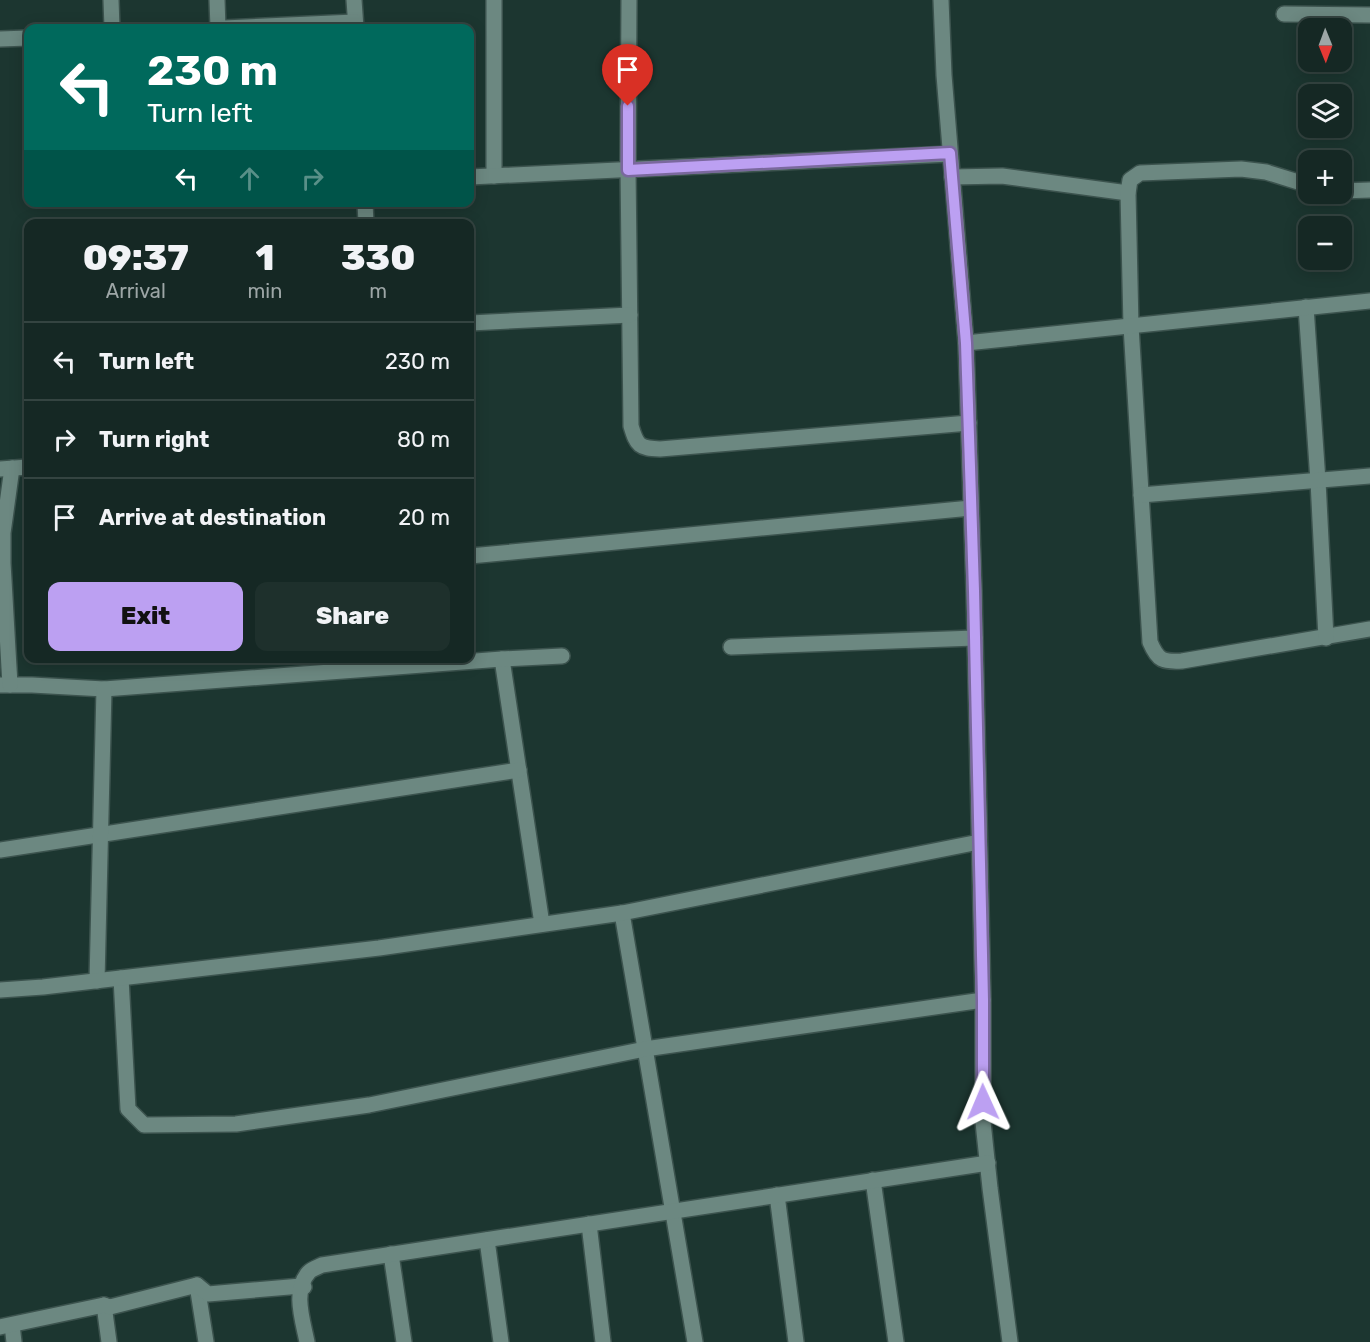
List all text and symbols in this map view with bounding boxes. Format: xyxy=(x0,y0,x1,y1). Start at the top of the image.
north arrow xyxy=(1298,18,1352,72)
map controls xyxy=(1298,18,1352,270)
pin xyxy=(602,44,653,106)
text: 230 m xyxy=(147,46,278,96)
icon: left xyxy=(48,48,126,126)
icon: arrive xyxy=(611,53,644,86)
button: layers xyxy=(1298,84,1352,138)
text: Turn left xyxy=(147,97,252,129)
button: + xyxy=(1298,150,1352,204)
icon: left xyxy=(170,162,203,195)
icon: ahead xyxy=(233,162,266,195)
icon: right xyxy=(296,162,329,195)
button: − xyxy=(1298,216,1352,270)
text: 09:37 xyxy=(83,236,189,279)
text: 1 xyxy=(255,236,274,279)
text: 330 xyxy=(341,236,415,279)
text: Arrival xyxy=(106,279,166,303)
text: min xyxy=(248,279,282,303)
text: m xyxy=(369,279,387,303)
icon: left xyxy=(48,345,81,378)
text: Turn left xyxy=(99,348,194,375)
text: 230 m xyxy=(385,348,450,375)
icon: right xyxy=(48,423,81,456)
text: Turn right xyxy=(99,426,209,453)
text: 80 m xyxy=(397,426,450,453)
icon: arrive xyxy=(48,501,81,534)
text: Arrive at destination xyxy=(99,504,326,531)
text: 20 m xyxy=(398,504,450,531)
button: Exit xyxy=(48,582,243,651)
button: Share xyxy=(255,582,450,651)
position arrow xyxy=(951,1070,1015,1134)

